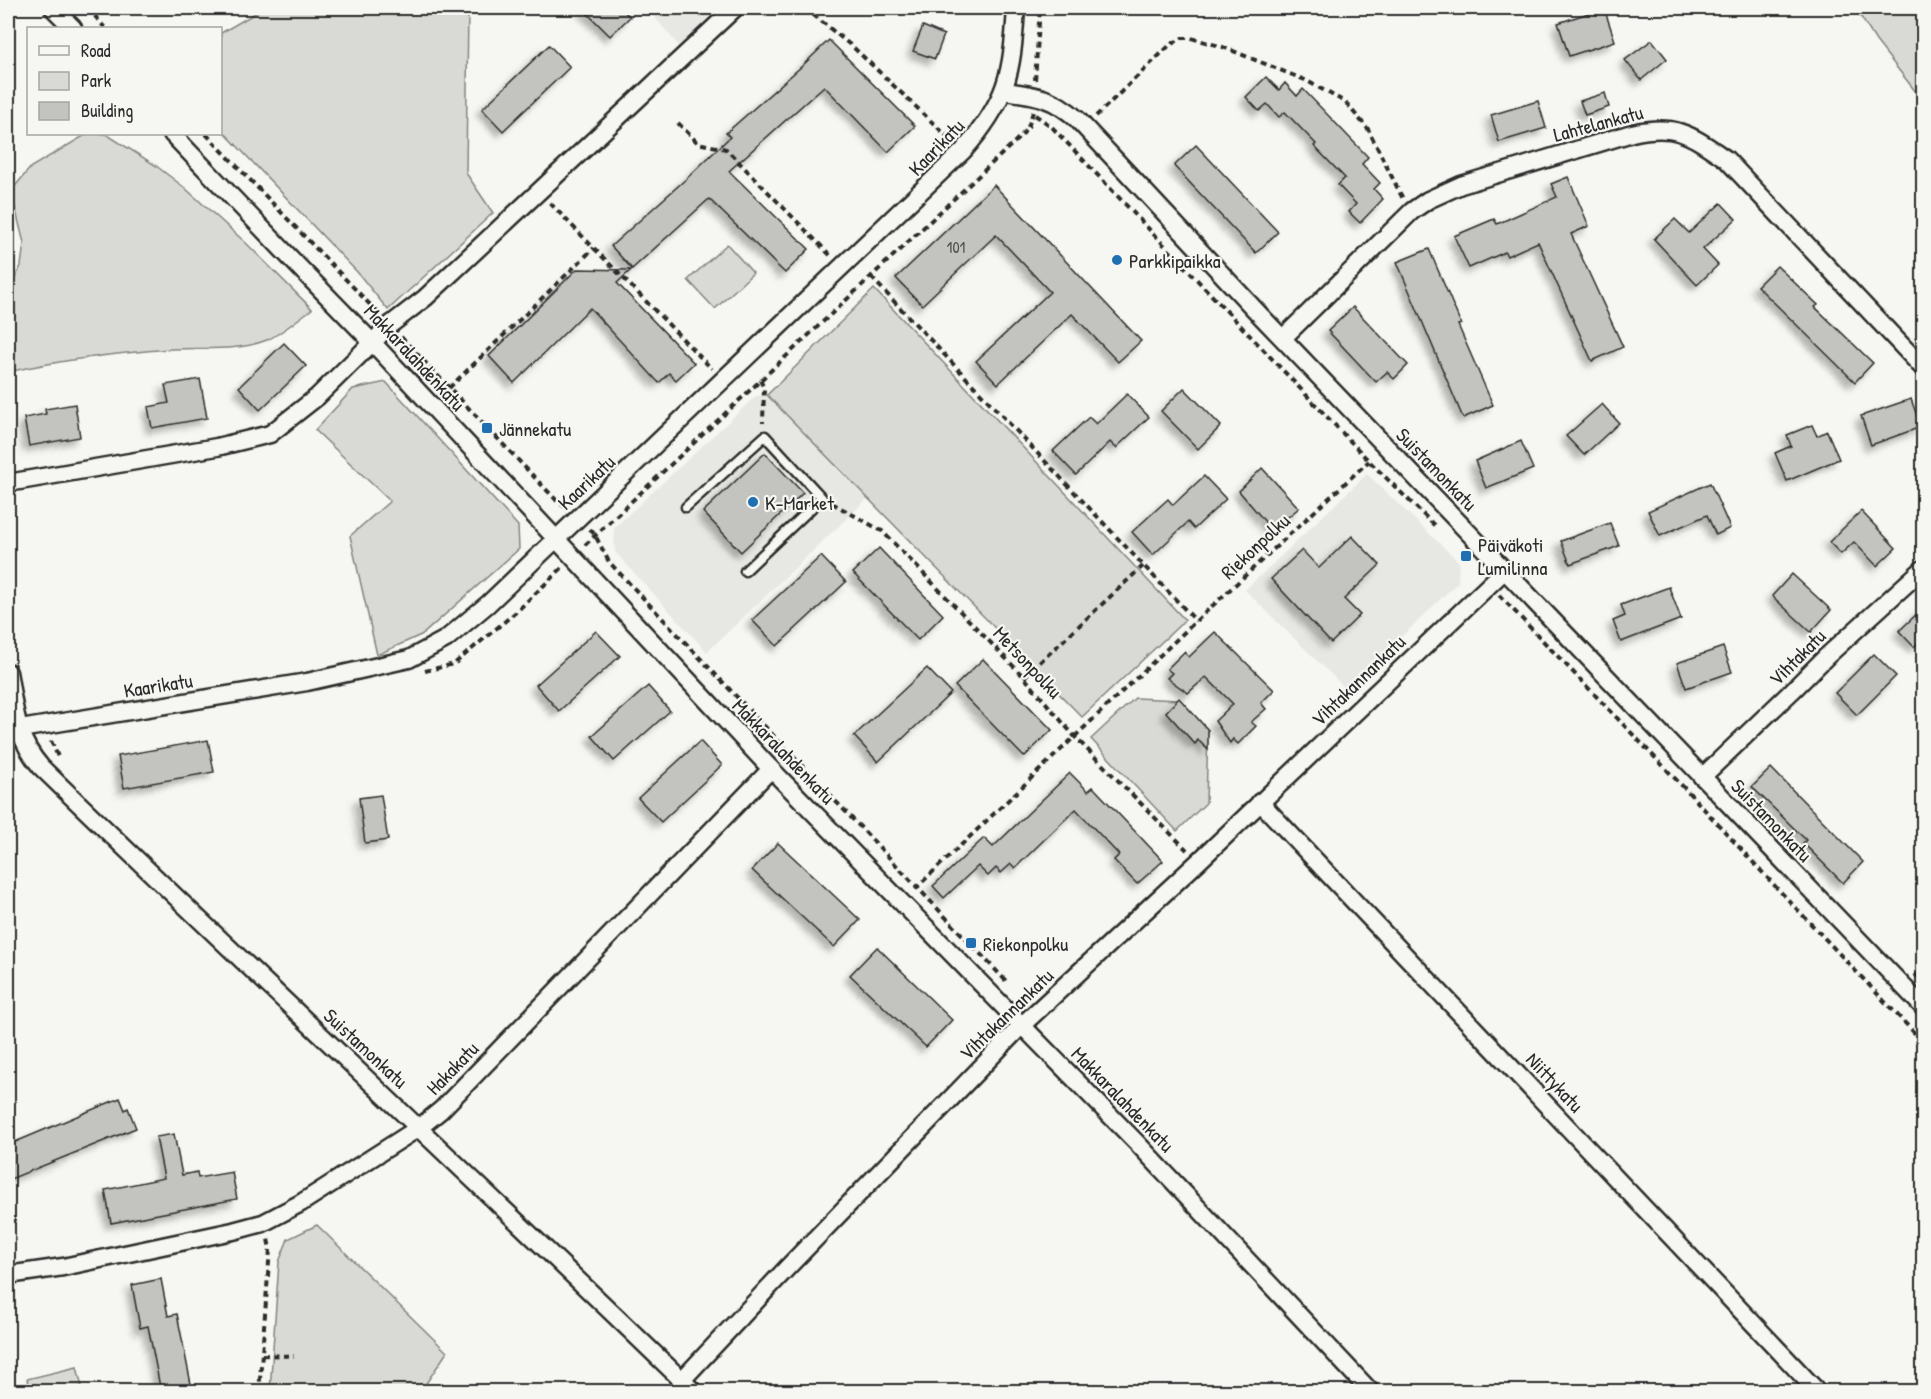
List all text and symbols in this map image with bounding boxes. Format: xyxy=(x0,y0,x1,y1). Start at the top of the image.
legend xyxy=(27,27,222,135)
text: Road xyxy=(81,38,111,63)
text: Park xyxy=(81,68,112,93)
text: Building xyxy=(81,98,133,123)
street label: Lahtelankatu xyxy=(1550,98,1646,148)
street label: Kaarikatu xyxy=(902,113,970,181)
house number: 101 xyxy=(947,236,966,258)
place label: Parkkipaikka xyxy=(1129,247,1221,274)
marker: Parkkipaikka xyxy=(1110,253,1124,267)
street label: Makkaralahdenkatu xyxy=(358,298,472,416)
place label: Jännekatu xyxy=(499,415,571,442)
marker: Jännekatu xyxy=(480,421,494,435)
street label: Suistamonkatu xyxy=(1391,422,1483,516)
street label: Kaarikatu xyxy=(551,448,621,516)
place label: K-Market xyxy=(765,489,835,516)
marker: K-Market xyxy=(746,495,760,509)
street label: Riekonpolku xyxy=(1215,507,1295,585)
place label: Päiväkoti Lumilinna xyxy=(1478,531,1547,581)
marker: Päiväkoti Lumilinna xyxy=(1459,549,1473,563)
street label: Metsonpolku xyxy=(988,620,1068,704)
street label: Vihtakatu xyxy=(1763,623,1831,691)
street label: Vihtakannankatu xyxy=(1305,628,1411,732)
street label: Kaarikatu xyxy=(122,666,194,704)
street label: Makkaralahdenkatu xyxy=(727,692,841,810)
street label: Suistamonkatu xyxy=(1726,773,1818,867)
place label: Riekonpolku xyxy=(983,930,1068,957)
marker: Riekonpolku xyxy=(964,936,978,950)
street label: Vihtakannankatu xyxy=(953,962,1059,1066)
street label: Suistamonkatu xyxy=(318,1002,414,1094)
street label: Hakakatu xyxy=(420,1035,484,1101)
street label: Makkaralahdenkatu xyxy=(1066,1040,1180,1158)
street label: Niittykatu xyxy=(1520,1046,1590,1118)

